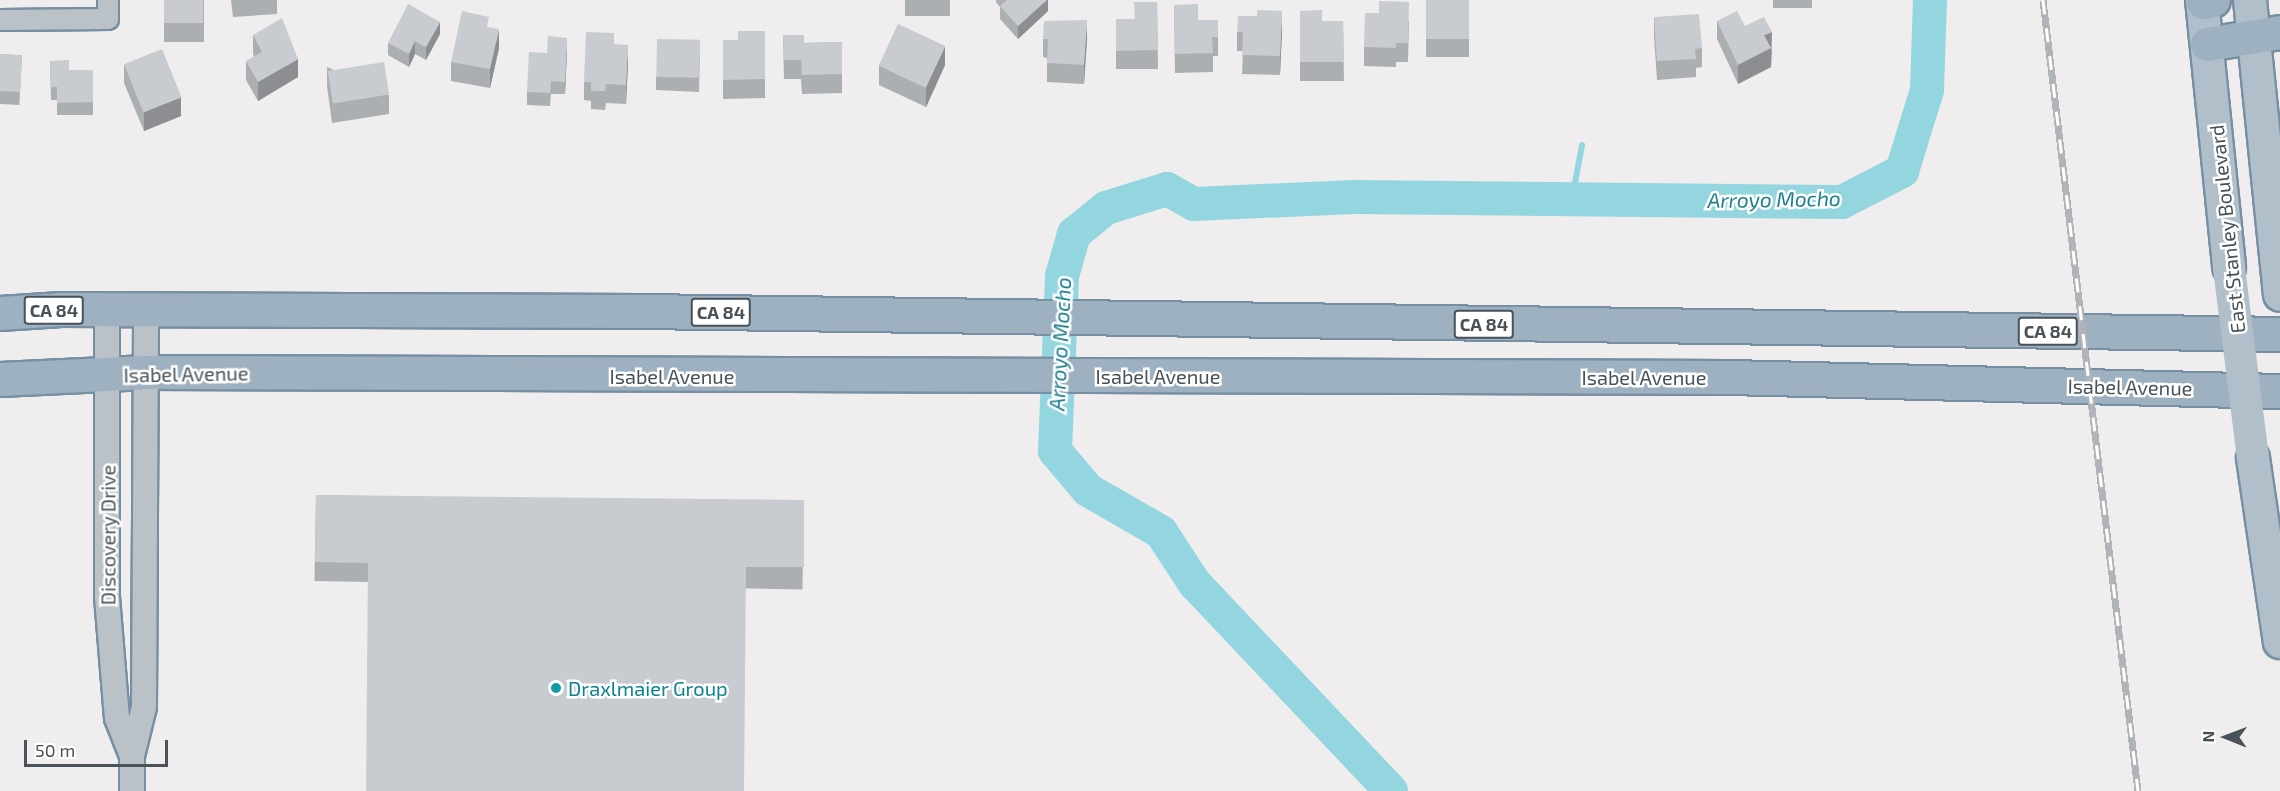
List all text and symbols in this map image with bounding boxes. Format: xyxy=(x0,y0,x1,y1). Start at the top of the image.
street label: East Stanley Boulevard xyxy=(2204,123,2250,335)
water label: Arroyo Mocho xyxy=(1707,185,1841,213)
water label: Arroyo Mocho xyxy=(1044,277,1076,411)
road number: CA 84 xyxy=(22,295,86,325)
road number: CA 84 xyxy=(690,297,752,327)
road number: CA 84 xyxy=(1452,309,1516,339)
road number: CA 84 xyxy=(2016,316,2080,346)
street label: Isabel Avenue xyxy=(123,361,249,387)
street label: Isabel Avenue xyxy=(609,364,735,388)
street label: Isabel Avenue xyxy=(1095,364,1221,388)
street label: Isabel Avenue xyxy=(1581,365,1707,389)
street label: Isabel Avenue xyxy=(2067,374,2193,400)
street label: Discovery Drive xyxy=(96,464,120,606)
place label: Draxlmaier Group xyxy=(568,676,728,700)
marker: Draxlmaier Group xyxy=(549,681,563,695)
north arrow xyxy=(2196,707,2256,767)
scale bar xyxy=(27,728,171,766)
text: N xyxy=(2198,731,2217,743)
text: 50 m xyxy=(35,739,75,761)

